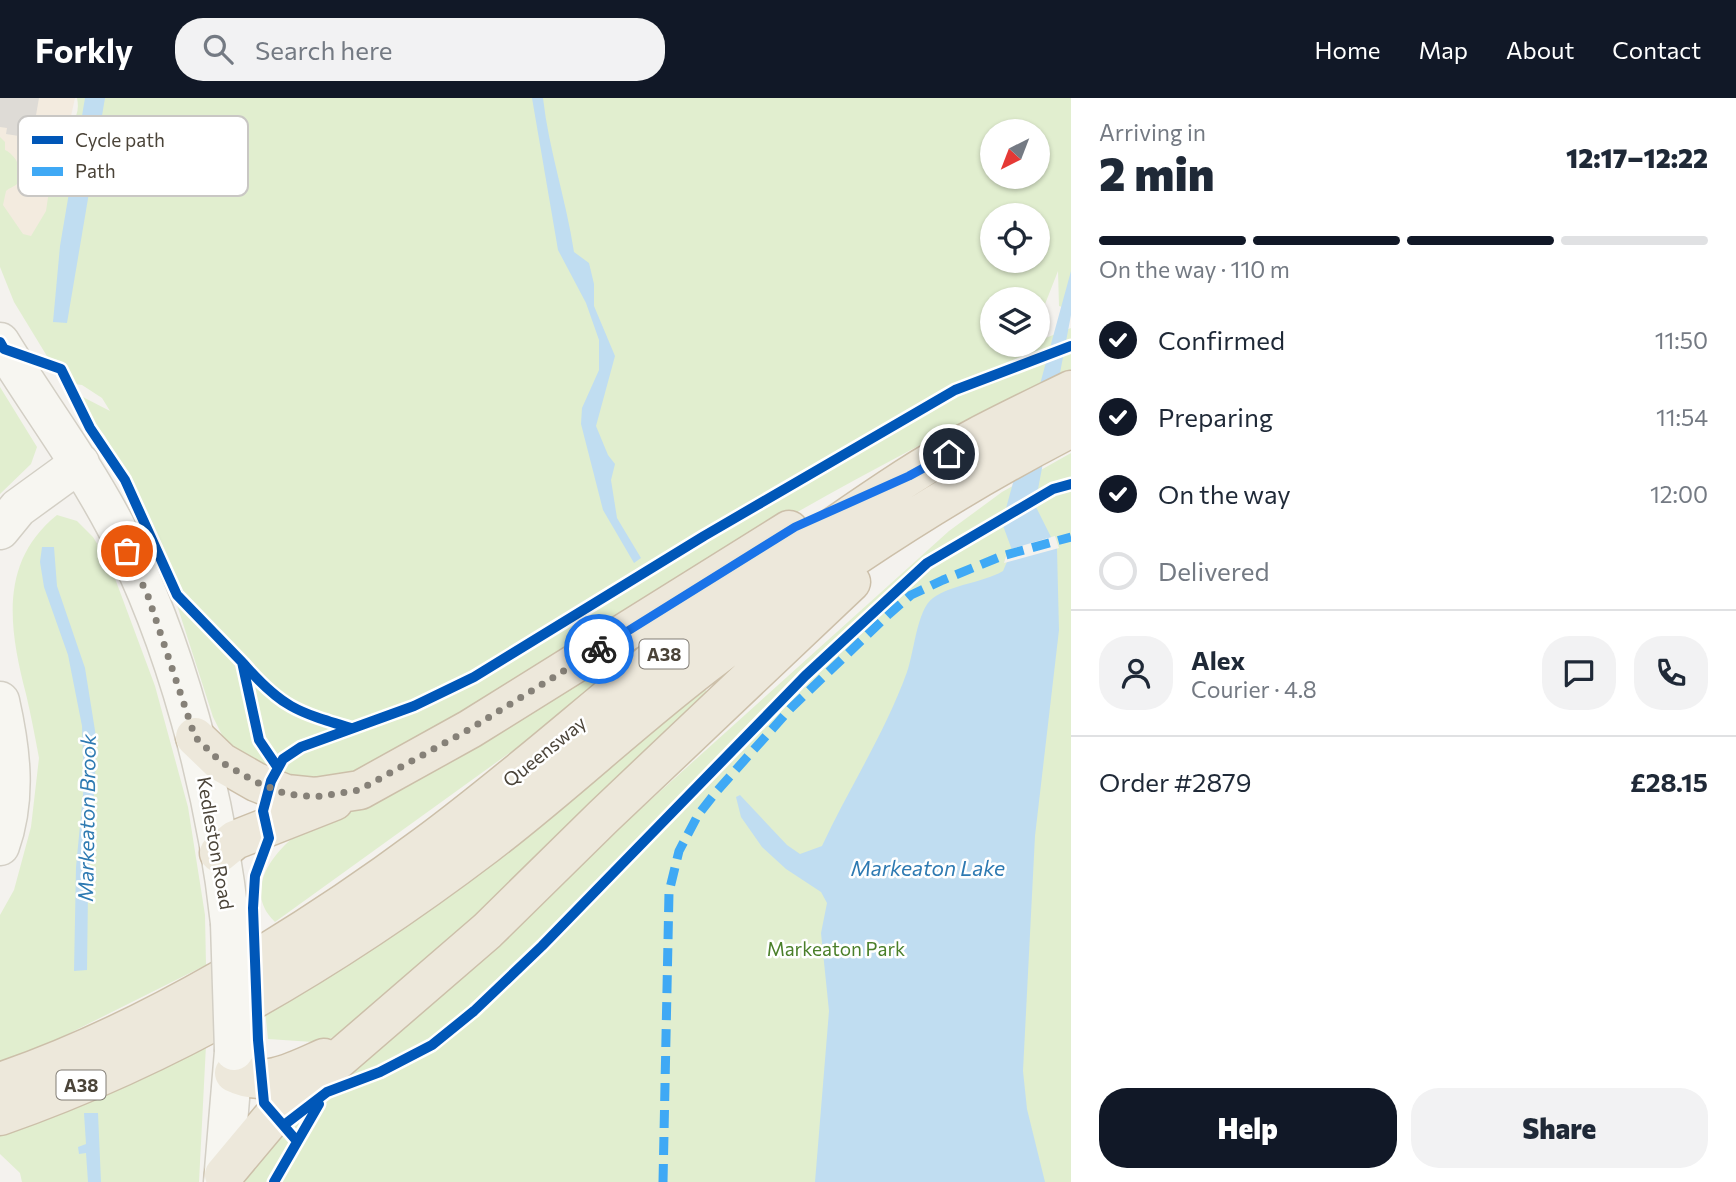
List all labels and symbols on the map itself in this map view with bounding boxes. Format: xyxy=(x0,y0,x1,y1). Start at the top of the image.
legend xyxy=(18,116,248,196)
north arrow xyxy=(980,119,1050,189)
text: Cycle path xyxy=(75,128,165,151)
text: Path xyxy=(75,159,116,182)
pin xyxy=(919,424,979,484)
pin xyxy=(97,521,157,581)
courier xyxy=(564,614,634,684)
road number: A38 xyxy=(640,640,688,668)
street label: Queensway xyxy=(498,710,590,791)
water label: Markeaton Brook xyxy=(72,734,100,902)
street label: Kedleston Road xyxy=(193,775,239,911)
water label: Markeaton Lake xyxy=(851,855,1005,880)
park label: Markeaton Park xyxy=(767,937,905,960)
road number: A38 xyxy=(56,1070,106,1100)

